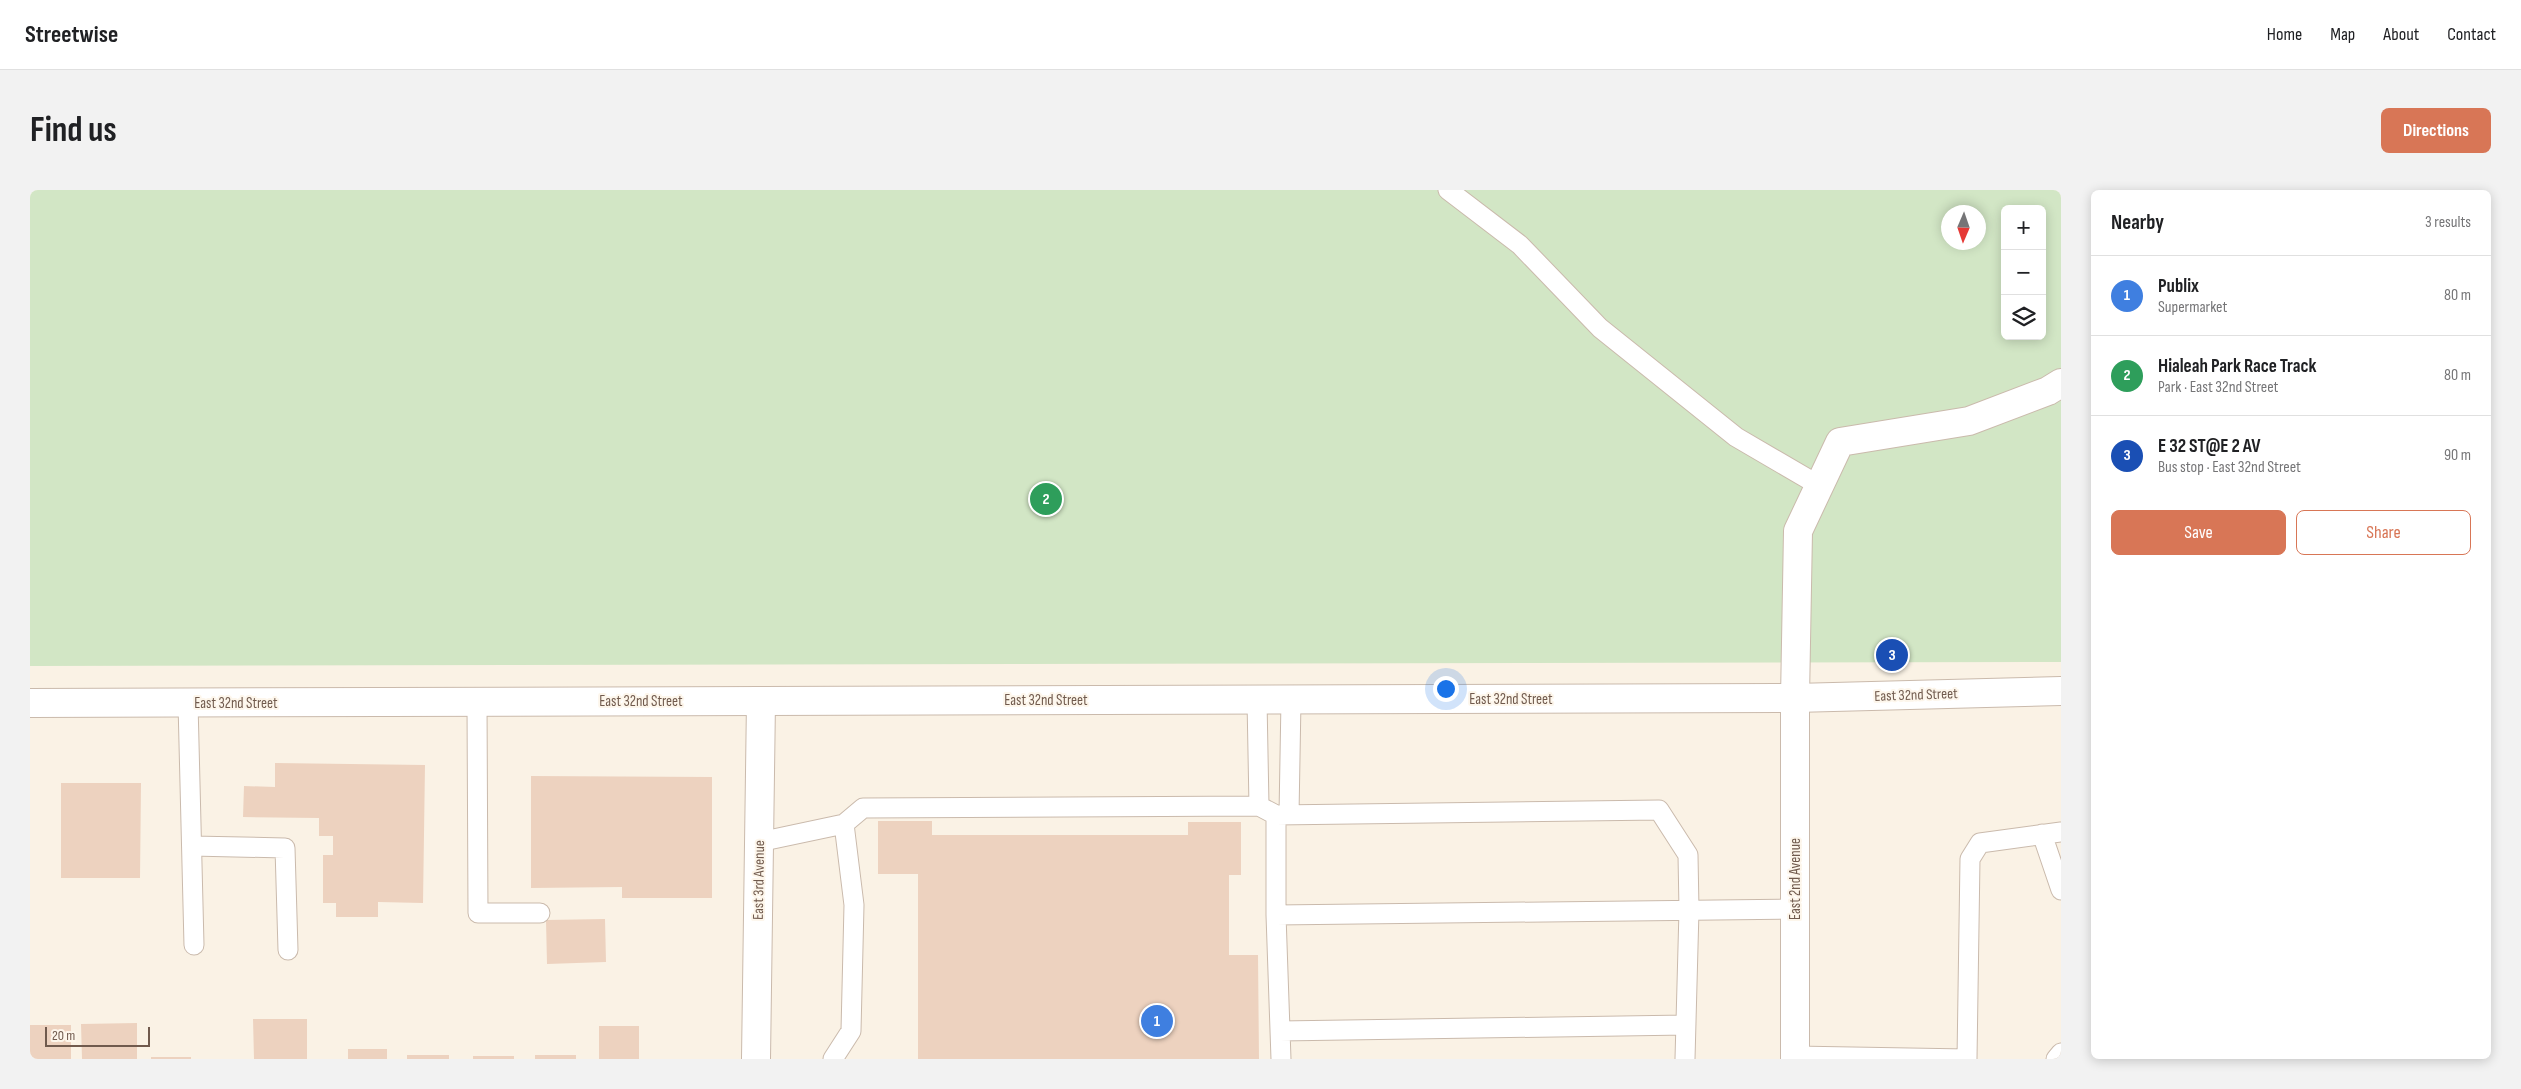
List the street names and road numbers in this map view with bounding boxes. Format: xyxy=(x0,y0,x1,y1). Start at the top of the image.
street label: East 32nd Street xyxy=(1874,684,1958,706)
street label: East 32nd Street xyxy=(1469,690,1553,709)
street label: East 32nd Street xyxy=(1004,691,1088,710)
street label: East 32nd Street xyxy=(599,692,683,711)
street label: East 32nd Street xyxy=(194,694,278,713)
street label: East 2nd Avenue xyxy=(1786,838,1805,920)
street label: East 3rd Avenue xyxy=(749,840,769,920)

